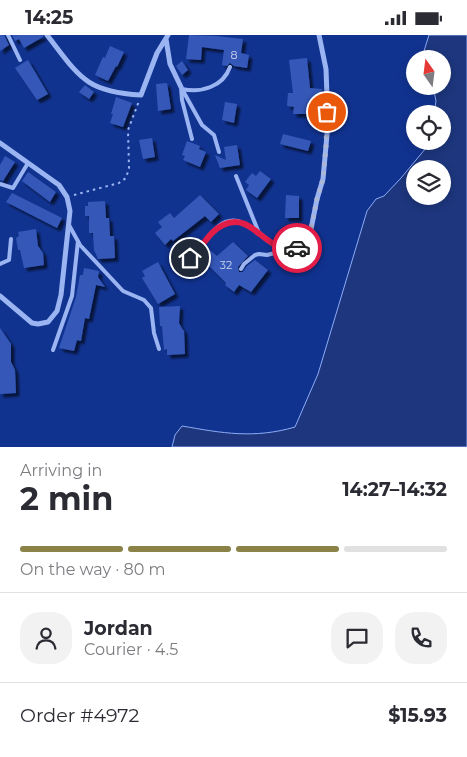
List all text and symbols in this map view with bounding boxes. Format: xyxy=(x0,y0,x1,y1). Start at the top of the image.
text: 14:25 xyxy=(25,6,73,29)
house number: 8 xyxy=(230,48,238,62)
north arrow xyxy=(406,50,451,95)
map controls xyxy=(406,50,451,205)
pin xyxy=(306,91,348,133)
icon: bag xyxy=(313,98,341,126)
button: locate xyxy=(406,105,451,150)
button: layers xyxy=(406,160,451,205)
courier xyxy=(272,223,322,273)
icon: car xyxy=(283,234,311,262)
pin xyxy=(169,237,211,279)
icon: home xyxy=(176,244,204,272)
house number: 32 xyxy=(220,258,232,272)
text: Arriving in xyxy=(20,461,102,480)
text: 14:27–14:32 xyxy=(342,478,447,501)
text: 2 min xyxy=(20,479,113,518)
text: On the way · 80 m xyxy=(20,560,166,579)
button: person xyxy=(20,612,72,664)
button: chat xyxy=(331,612,383,664)
button: phone xyxy=(395,612,447,664)
text: Jordan xyxy=(84,617,153,640)
text: Courier · 4.5 xyxy=(84,640,178,659)
text: Order #4972 xyxy=(20,704,139,727)
text: $15.93 xyxy=(388,704,447,727)

